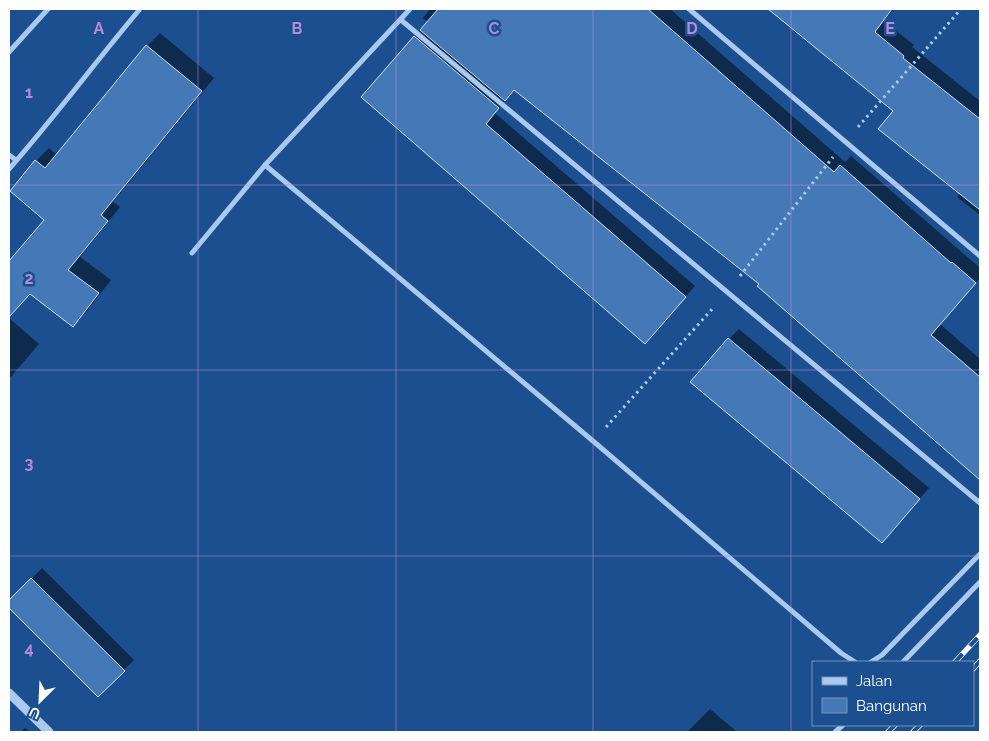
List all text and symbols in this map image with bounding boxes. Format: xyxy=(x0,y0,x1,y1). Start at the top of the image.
text: A xyxy=(94,19,105,38)
text: B xyxy=(292,19,303,38)
text: C xyxy=(489,19,500,38)
text: D xyxy=(686,19,698,38)
text: E xyxy=(885,19,895,38)
text: 1 xyxy=(25,83,33,102)
text: 2 xyxy=(24,269,34,288)
text: 3 xyxy=(25,454,34,473)
text: 4 xyxy=(24,639,34,658)
legend xyxy=(812,661,974,726)
text: Jalan xyxy=(856,672,892,690)
north arrow xyxy=(15,676,65,726)
text: Bangunan xyxy=(856,697,927,715)
text: U xyxy=(27,703,43,722)

